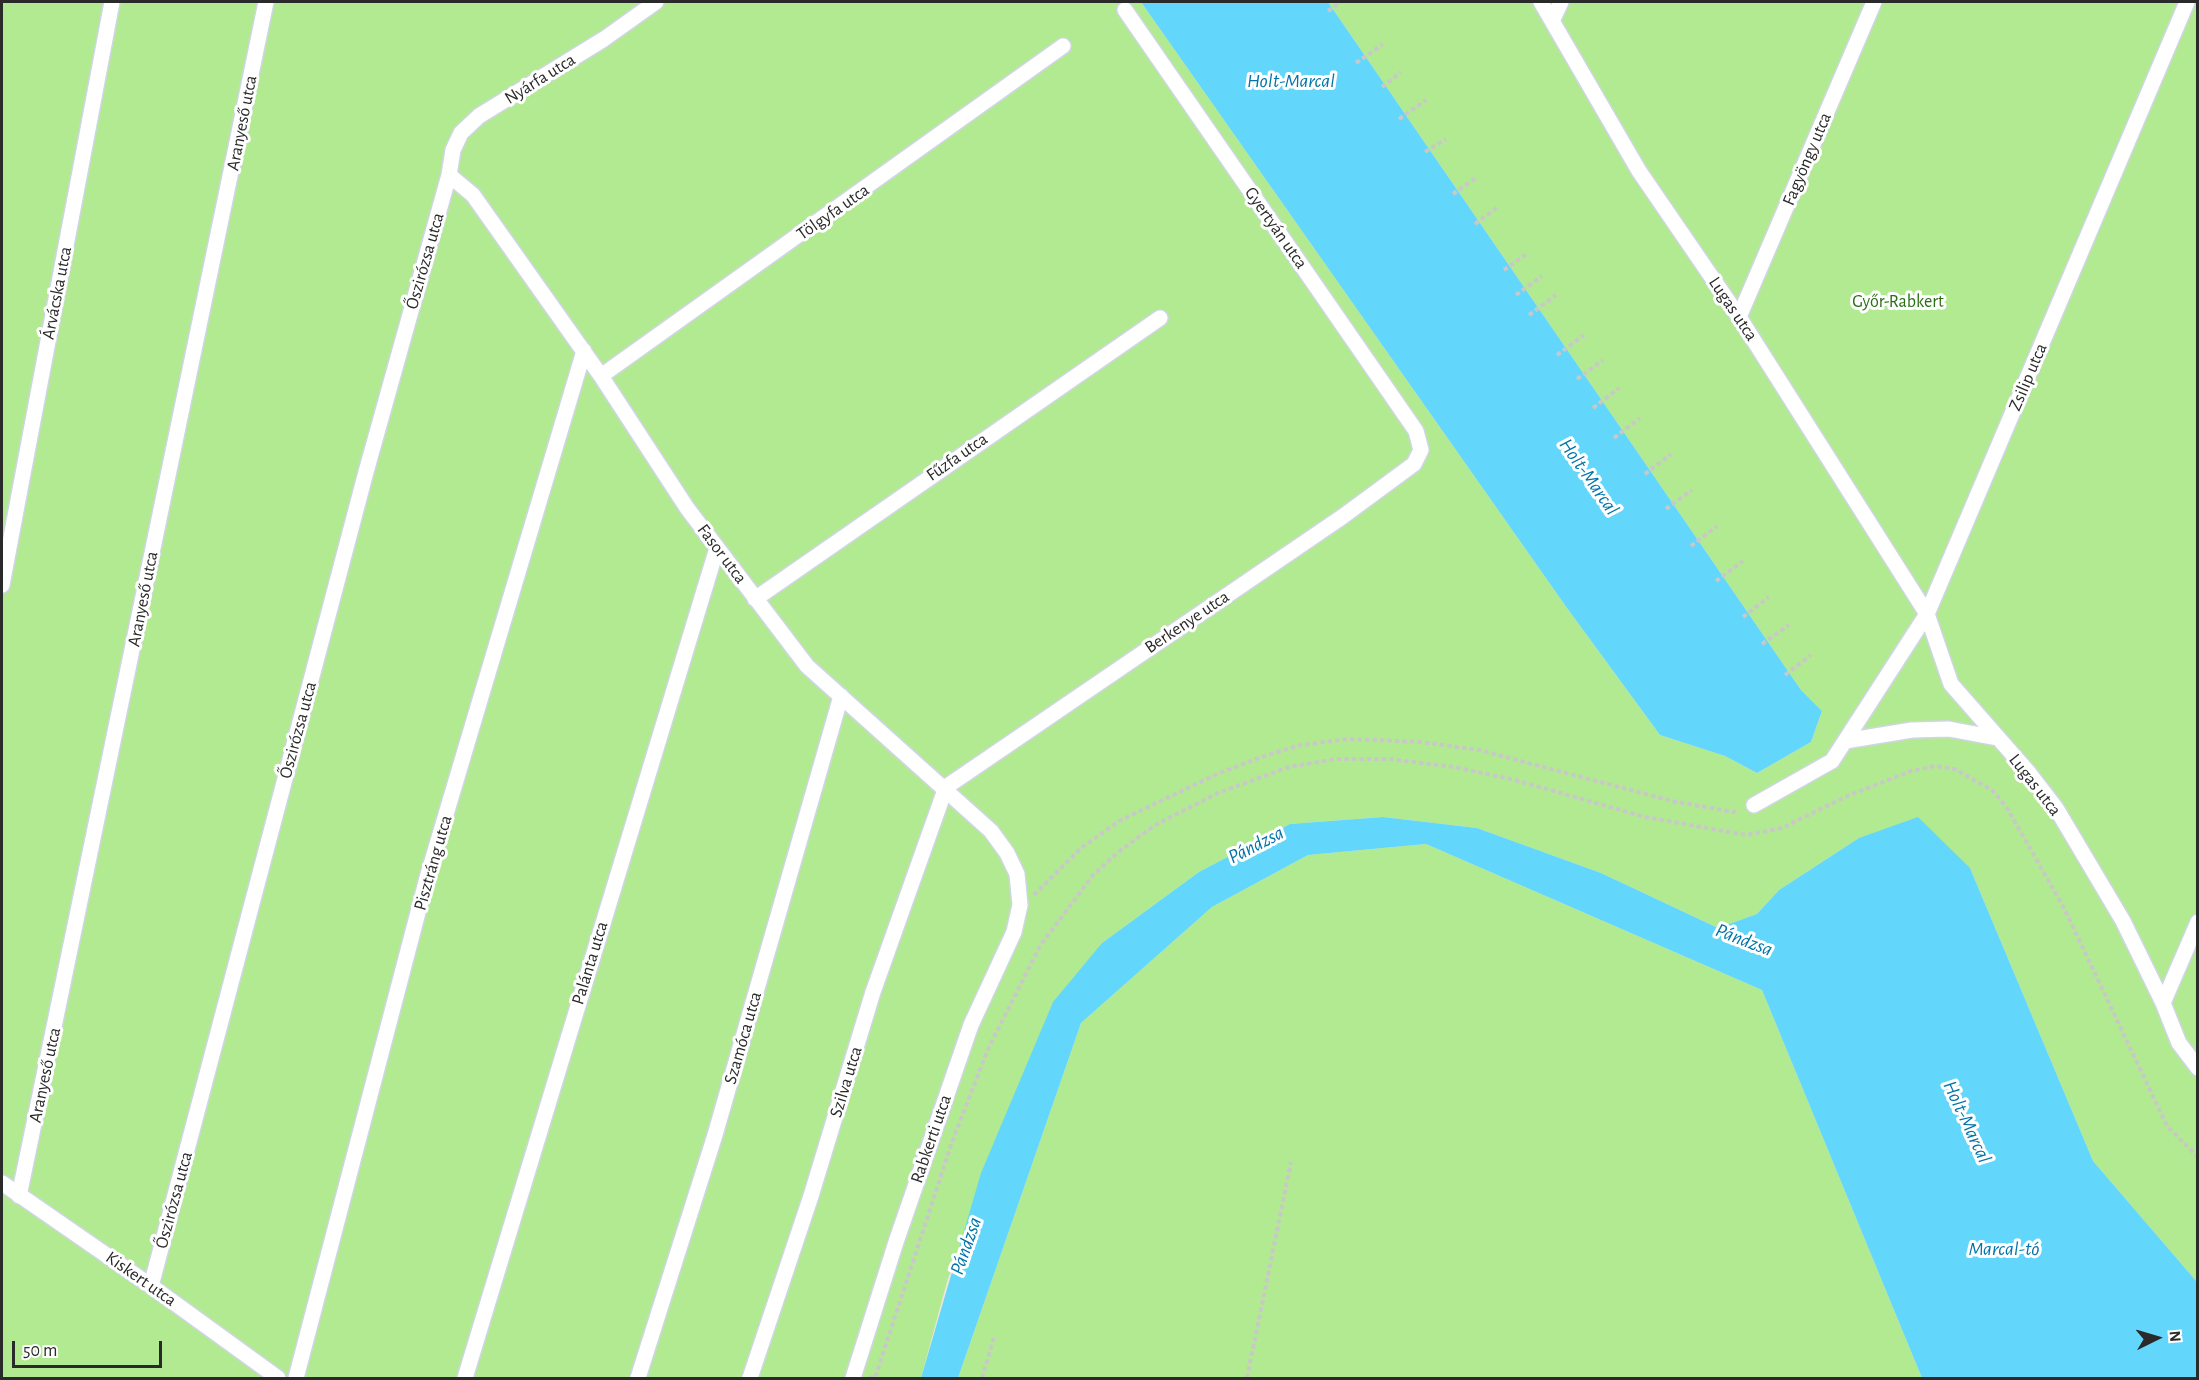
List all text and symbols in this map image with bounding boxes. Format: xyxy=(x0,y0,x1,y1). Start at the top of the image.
street label: Nyárfa utca xyxy=(501,49,579,109)
water label: Holt-Marcal xyxy=(1247,69,1335,93)
street label: Aranyeső utca xyxy=(222,73,262,173)
street label: Fagyöngy utca xyxy=(1778,109,1836,209)
street label: Tölgyfa utca xyxy=(793,179,873,245)
street label: Gyertyán utca xyxy=(1240,183,1312,273)
street label: Őszirózsa utca xyxy=(401,210,449,312)
street label: Árvácska utca xyxy=(37,245,77,341)
street label: Lugas utca xyxy=(1704,273,1762,345)
park label: Győr-Rabkert xyxy=(1852,291,1944,313)
street label: Zsilip utca xyxy=(2004,340,2052,414)
street label: Fűzfa utca xyxy=(922,428,992,486)
water label: Holt-Marcal xyxy=(1554,434,1624,520)
street label: Fasor utca xyxy=(692,520,752,588)
street label: Aranyeső utca xyxy=(123,549,163,649)
street label: Berkenye utca xyxy=(1141,586,1233,658)
street label: Őszirózsa utca xyxy=(275,679,321,781)
street label: Lugas utca xyxy=(2004,750,2066,820)
street label: Pisztráng utca xyxy=(409,813,457,913)
water label: Pándzsa xyxy=(1224,821,1288,869)
water label: Pándzsa xyxy=(1712,918,1776,962)
street label: Palánta utca xyxy=(567,919,613,1007)
street label: Szamóca utca xyxy=(720,989,766,1087)
street label: Aranyeső utca xyxy=(24,1025,66,1125)
street label: Szilva utca xyxy=(825,1044,867,1120)
water label: Holt-Marcal xyxy=(1938,1077,1996,1167)
street label: Rabkerti utca xyxy=(906,1092,956,1186)
street label: Őszirózsa utca xyxy=(151,1149,197,1251)
water label: Pándzsa xyxy=(945,1214,987,1278)
water label: Marcal-tó xyxy=(1968,1237,2040,1261)
street label: Kiskert utca xyxy=(101,1247,181,1311)
north arrow xyxy=(2127,1308,2187,1368)
scale bar xyxy=(15,1329,165,1367)
text: N xyxy=(2166,1330,2183,1343)
text: 50 m xyxy=(23,1342,57,1360)

